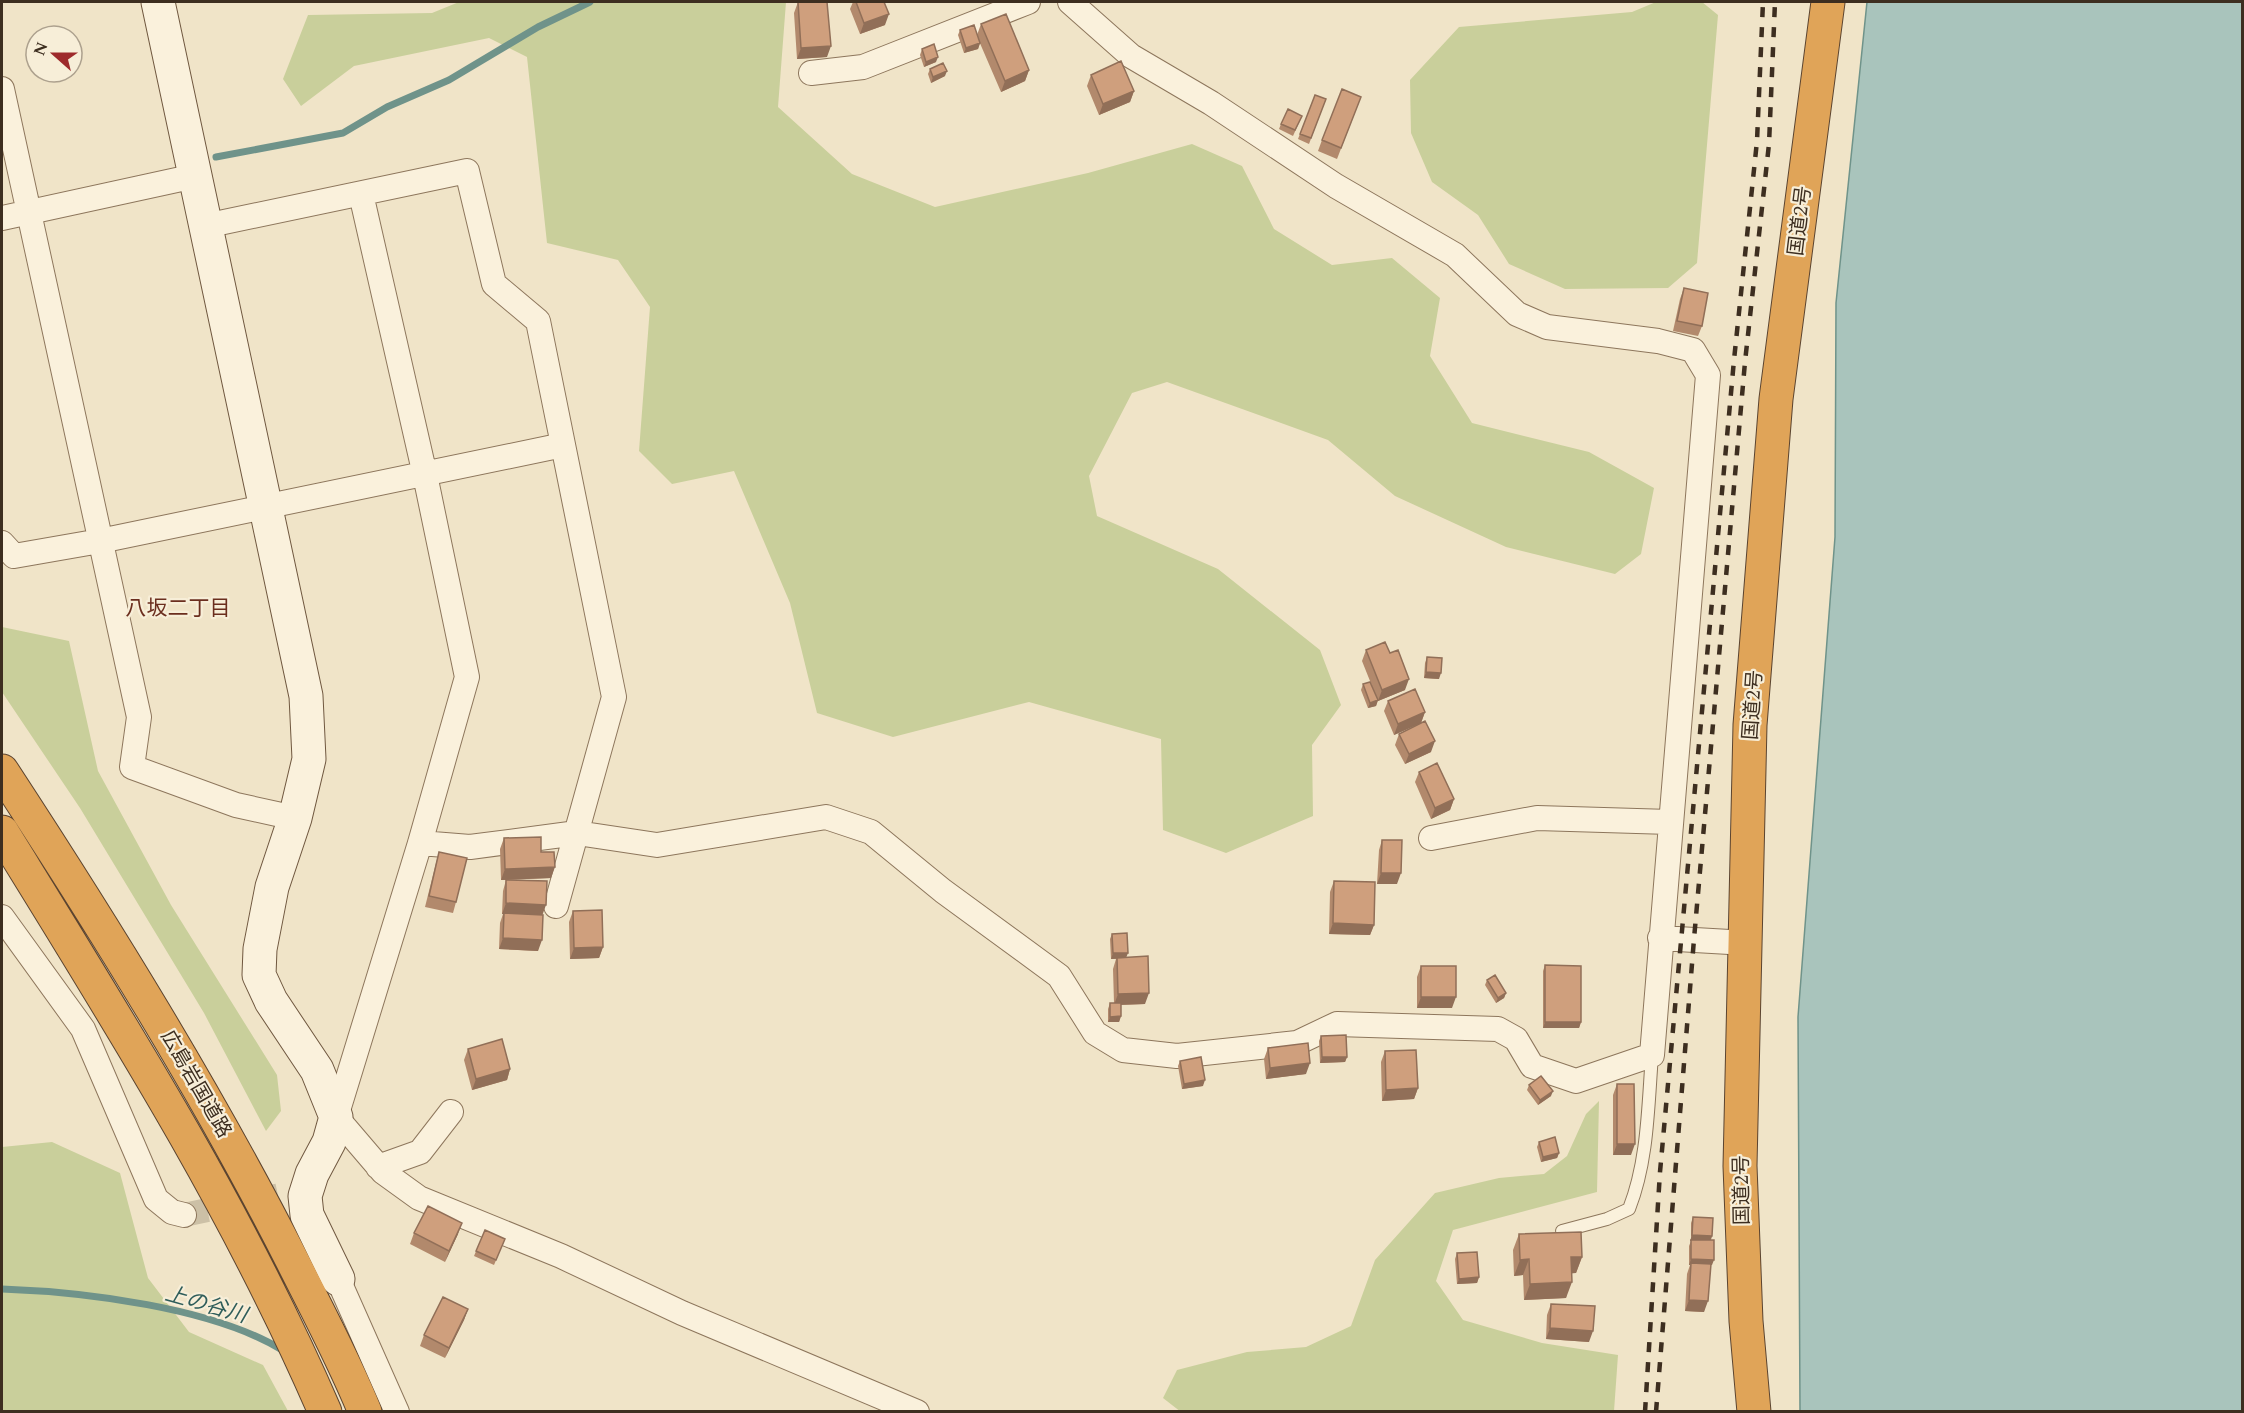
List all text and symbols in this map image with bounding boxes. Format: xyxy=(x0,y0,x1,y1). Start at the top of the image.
north arrow xyxy=(24,24,84,84)
text: N xyxy=(27,39,54,59)
street label: 国道2号 xyxy=(1781,184,1819,258)
district label: 八坂二丁目 xyxy=(126,593,231,625)
street label: 国道2号 xyxy=(1736,669,1770,741)
street label: 広島岩国道路 xyxy=(153,1025,239,1143)
street label: 国道2号 xyxy=(1726,1155,1758,1225)
water label: 上の谷川 xyxy=(161,1278,253,1333)

